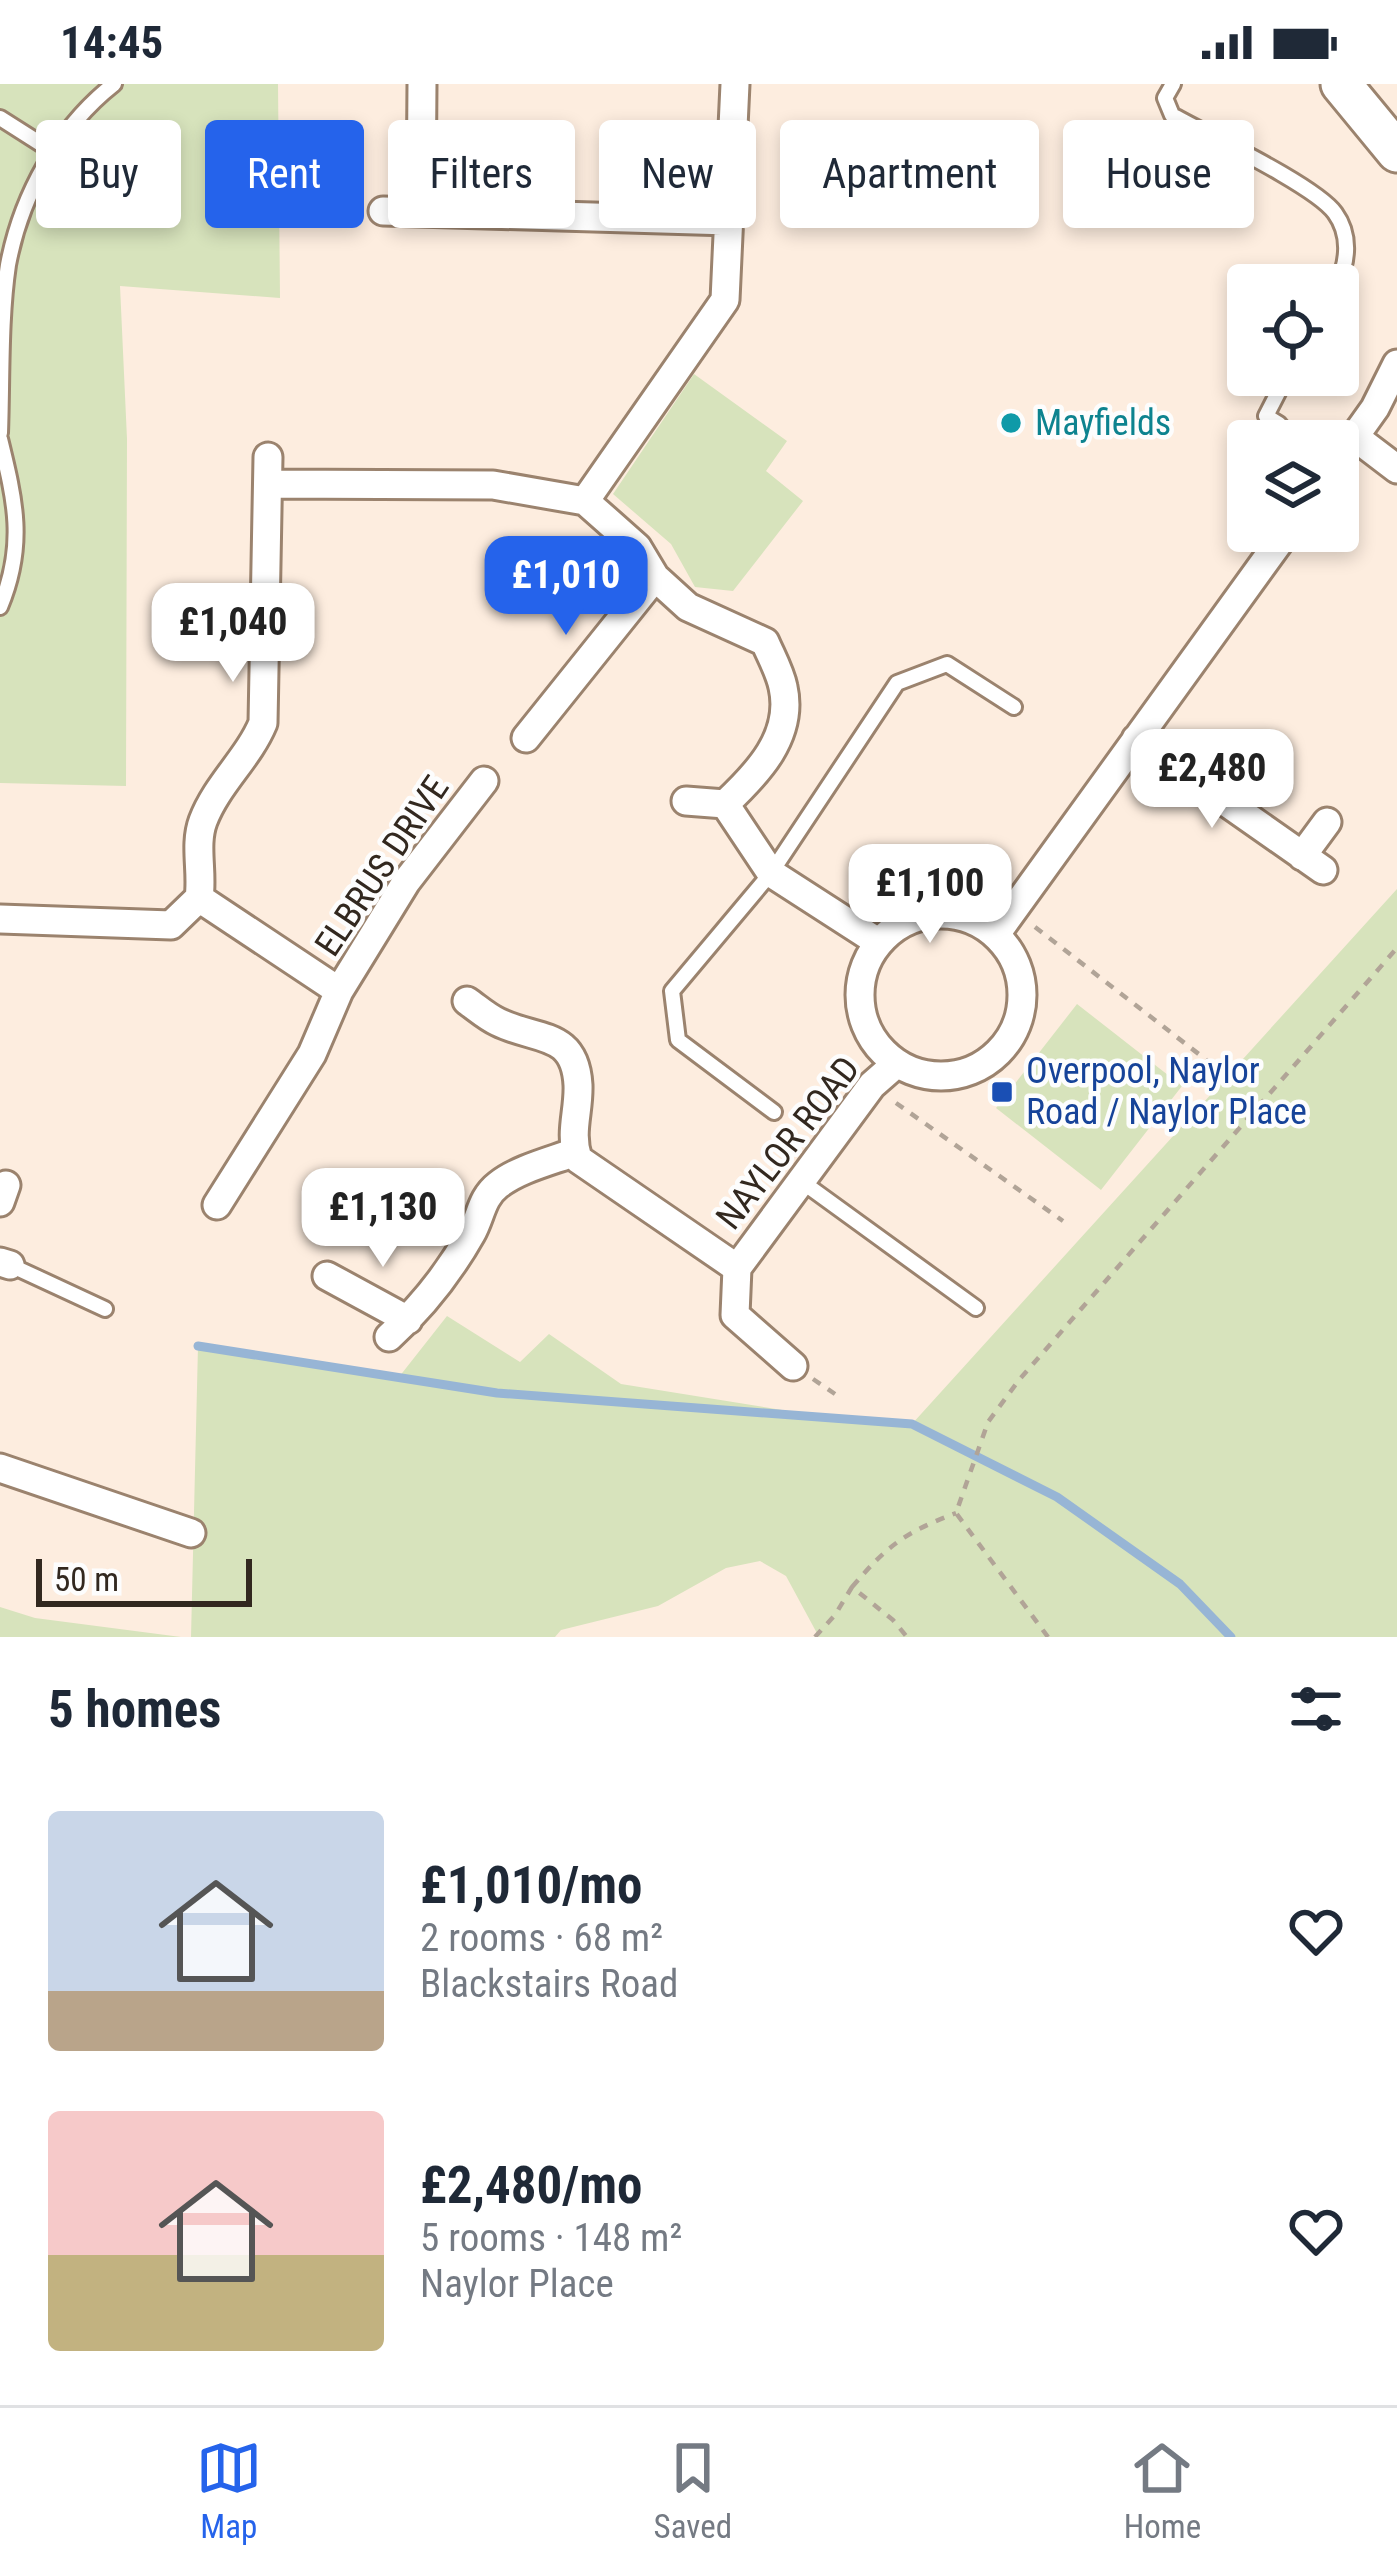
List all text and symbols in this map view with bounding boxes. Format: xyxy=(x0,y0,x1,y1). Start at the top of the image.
text: 14:45 xyxy=(60,16,163,69)
chip: Buy xyxy=(36,120,181,228)
chip: Rent xyxy=(205,120,364,228)
chip: Filters xyxy=(388,120,575,228)
chip: New xyxy=(599,120,756,228)
chip: Apartment xyxy=(780,120,1039,228)
chip: House xyxy=(1063,120,1254,228)
map controls xyxy=(1227,264,1359,552)
button: locate xyxy=(1227,264,1359,396)
place label: Mayfields xyxy=(1035,402,1171,444)
marker: Mayfields xyxy=(998,410,1024,436)
button: layers xyxy=(1227,420,1359,552)
pin: £1,010 xyxy=(468,536,664,638)
text: £1,010 xyxy=(512,552,620,598)
pin: £1,040 xyxy=(135,583,331,685)
text: £1,040 xyxy=(179,599,287,645)
pin: £2,480 xyxy=(1114,729,1310,831)
text: £2,480 xyxy=(1158,745,1266,791)
street label: ELBRUS DRIVE xyxy=(307,768,457,964)
pin: £1,100 xyxy=(832,844,1028,946)
text: £1,100 xyxy=(876,860,984,906)
street label: NAYLOR ROAD xyxy=(708,1048,868,1238)
place label: Overpool, Naylor Road / Naylor Place xyxy=(1026,1050,1307,1133)
marker: Overpool, Naylor Road / Naylor Place xyxy=(989,1079,1015,1105)
pin: £1,130 xyxy=(285,1168,481,1270)
text: £1,130 xyxy=(329,1184,437,1230)
scale bar xyxy=(36,1553,252,1606)
text: 50 m xyxy=(54,1560,119,1599)
icon: filters xyxy=(1283,1676,1349,1742)
text: 5 homes xyxy=(48,1680,221,1739)
text: £1,010/mo xyxy=(420,1856,642,1915)
icon: home xyxy=(144,1859,288,2003)
icon: heart xyxy=(1283,1898,1349,1964)
text: 2 rooms · 68 m² xyxy=(420,1915,663,1961)
text: Blackstairs Road xyxy=(420,1961,678,2007)
text: £2,480/mo xyxy=(420,2156,642,2215)
icon: home xyxy=(144,2159,288,2303)
icon: heart xyxy=(1283,2198,1349,2264)
text: 5 rooms · 148 m² xyxy=(420,2215,682,2261)
text: Naylor Place xyxy=(420,2261,614,2307)
tab: Map xyxy=(196,2435,262,2546)
tab: Saved xyxy=(654,2435,732,2546)
tab: Home xyxy=(1124,2435,1201,2546)

